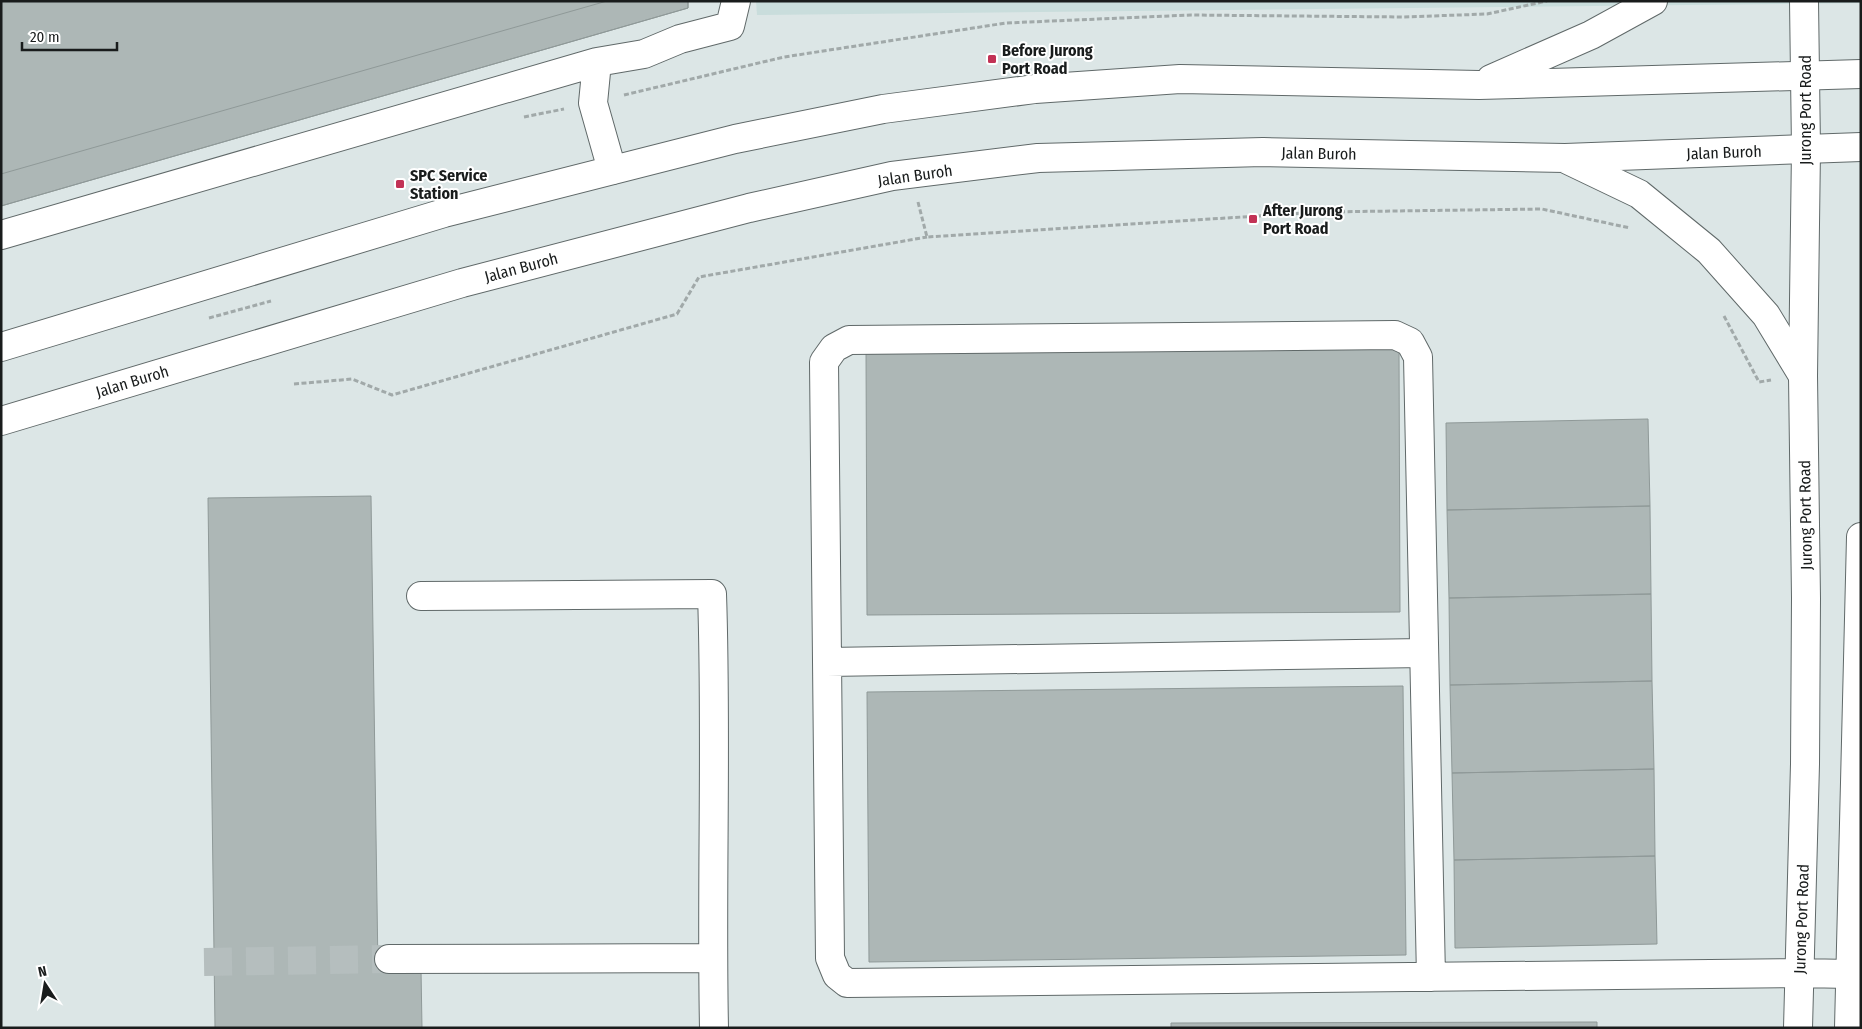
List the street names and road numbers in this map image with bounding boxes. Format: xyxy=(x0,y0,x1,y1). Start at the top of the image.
street label: Jurong Port Road xyxy=(1796,55,1815,165)
street label: Jalan Buroh xyxy=(1686,142,1762,163)
street label: Jalan Buroh xyxy=(1281,143,1357,164)
street label: Jalan Buroh xyxy=(876,161,954,190)
street label: Jalan Buroh xyxy=(482,249,560,286)
street label: Jalan Buroh xyxy=(93,361,171,402)
street label: Jurong Port Road xyxy=(1795,460,1816,570)
street label: Jurong Port Road xyxy=(1790,864,1813,974)

